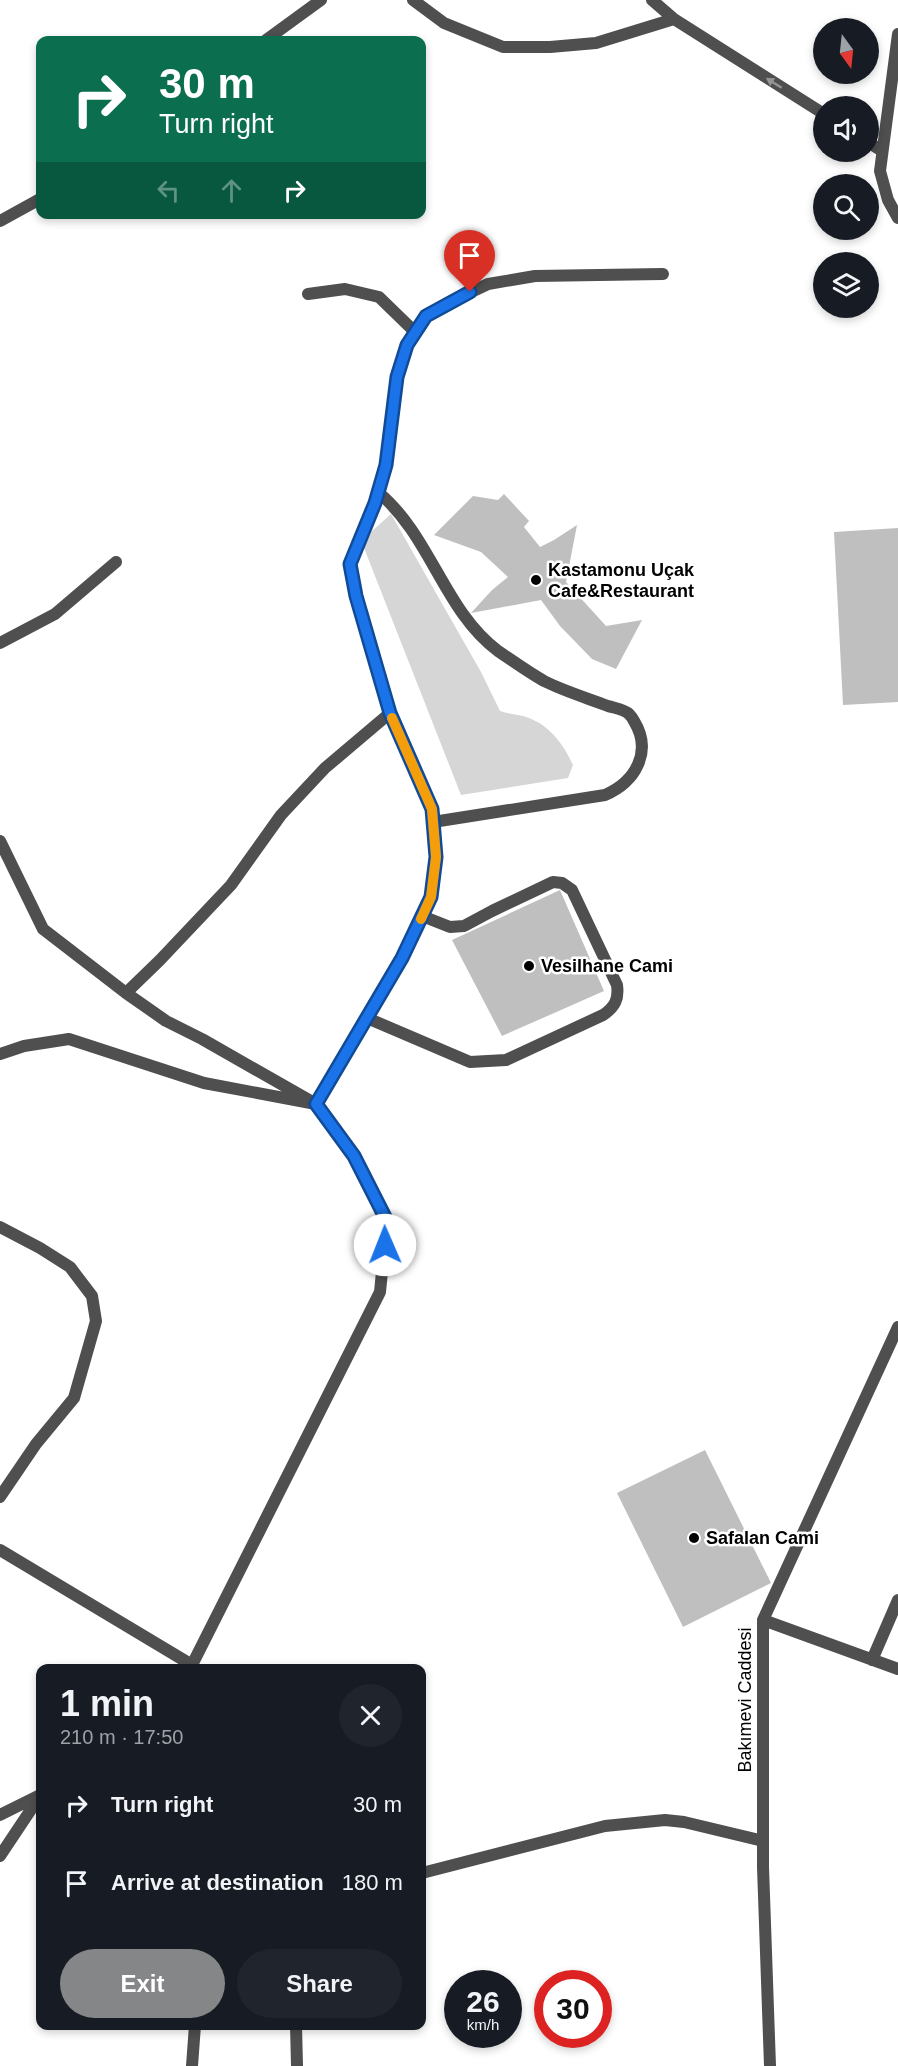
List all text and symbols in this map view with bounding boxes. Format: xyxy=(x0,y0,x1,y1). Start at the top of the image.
north arrow xyxy=(813,18,879,84)
map controls xyxy=(813,18,879,318)
icon: right xyxy=(60,60,138,138)
text: 30 m xyxy=(159,60,255,107)
one-way arrow xyxy=(766,77,782,88)
button: sound xyxy=(813,96,879,162)
text: Turn right xyxy=(159,109,274,139)
icon: left xyxy=(152,174,185,207)
icon: ahead xyxy=(215,174,248,207)
icon: right xyxy=(278,174,311,207)
button: search xyxy=(813,174,879,240)
pin xyxy=(444,230,495,292)
icon: arrive xyxy=(453,239,486,272)
button: layers xyxy=(813,252,879,318)
place label: Kastamonu Uçak Cafe&Restaurant xyxy=(548,560,695,601)
marker: Kastamonu Uçak Cafe&Restaurant xyxy=(529,573,543,587)
place label: Vesilhane Cami xyxy=(541,956,673,976)
marker: Vesilhane Cami xyxy=(522,959,536,973)
position arrow xyxy=(353,1213,417,1277)
place label: Safalan Cami xyxy=(706,1528,819,1548)
marker: Safalan Cami xyxy=(687,1531,701,1545)
street label: Bakımevi Caddesi xyxy=(735,1627,755,1773)
text: 1 min xyxy=(60,1683,154,1724)
button: close xyxy=(339,1684,402,1747)
text: 210 m · 17:50 xyxy=(60,1726,183,1748)
icon: right xyxy=(60,1789,93,1822)
text: Turn right xyxy=(111,1792,213,1817)
text: 30 m xyxy=(353,1792,402,1817)
icon: arrive xyxy=(60,1867,93,1900)
text: Arrive at destination xyxy=(111,1870,324,1895)
text: 180 m xyxy=(342,1870,403,1895)
button: Exit xyxy=(60,1949,225,2018)
button: Share xyxy=(237,1949,402,2018)
speed limit sign: 30 xyxy=(534,1970,612,2048)
text: 26 xyxy=(466,1985,500,2018)
text: km/h xyxy=(467,2016,499,2033)

